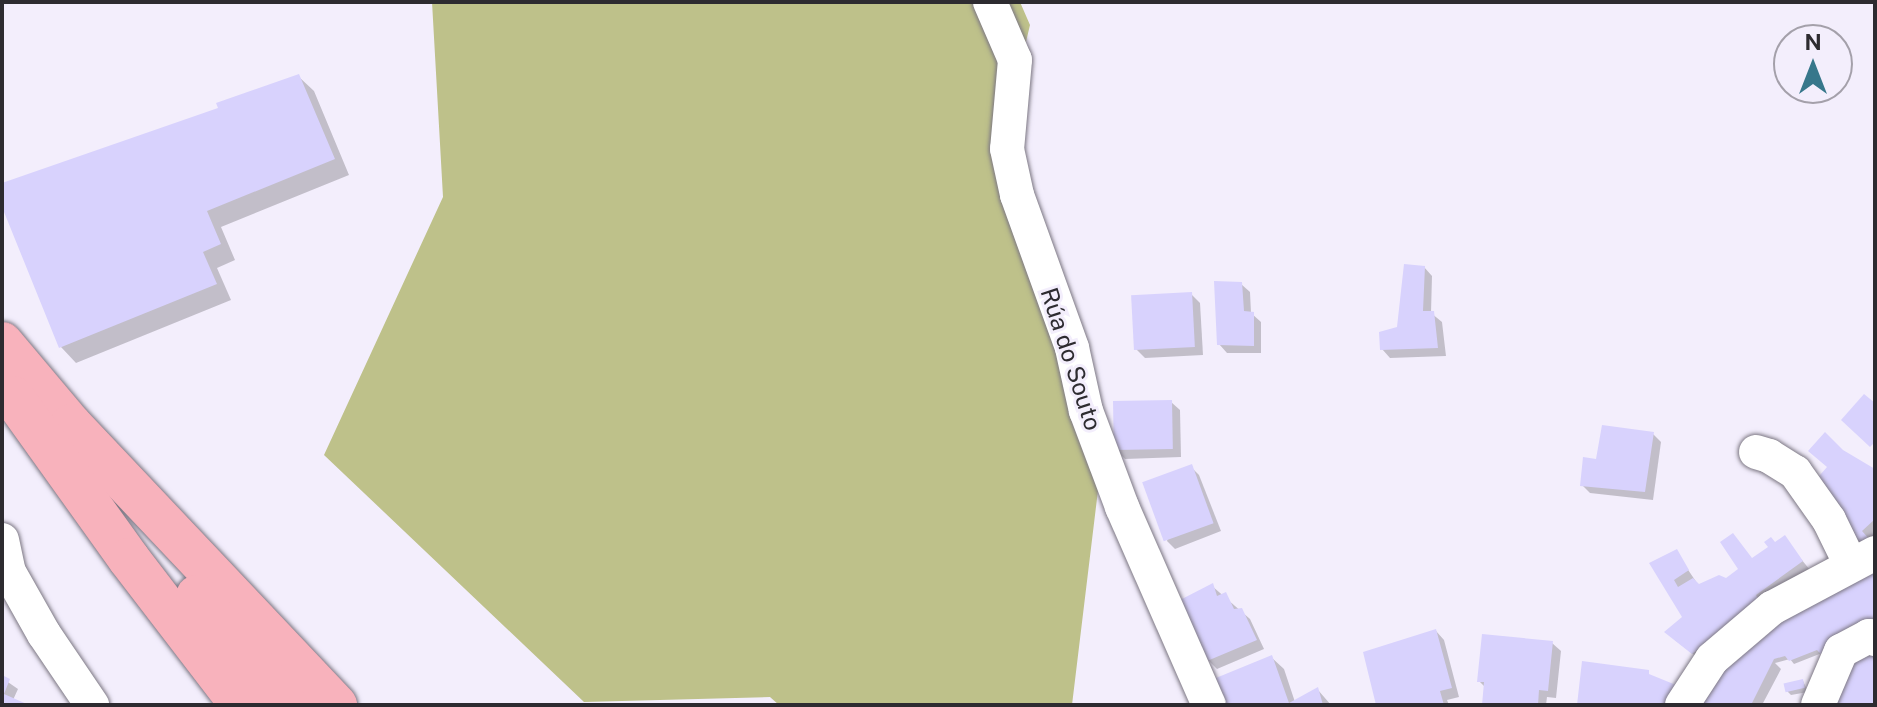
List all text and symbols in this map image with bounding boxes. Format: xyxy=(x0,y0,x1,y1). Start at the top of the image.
north arrow xyxy=(1773,24,1853,104)
text: N xyxy=(1804,29,1822,55)
street label: Rúa do Souto xyxy=(1034,284,1108,434)

